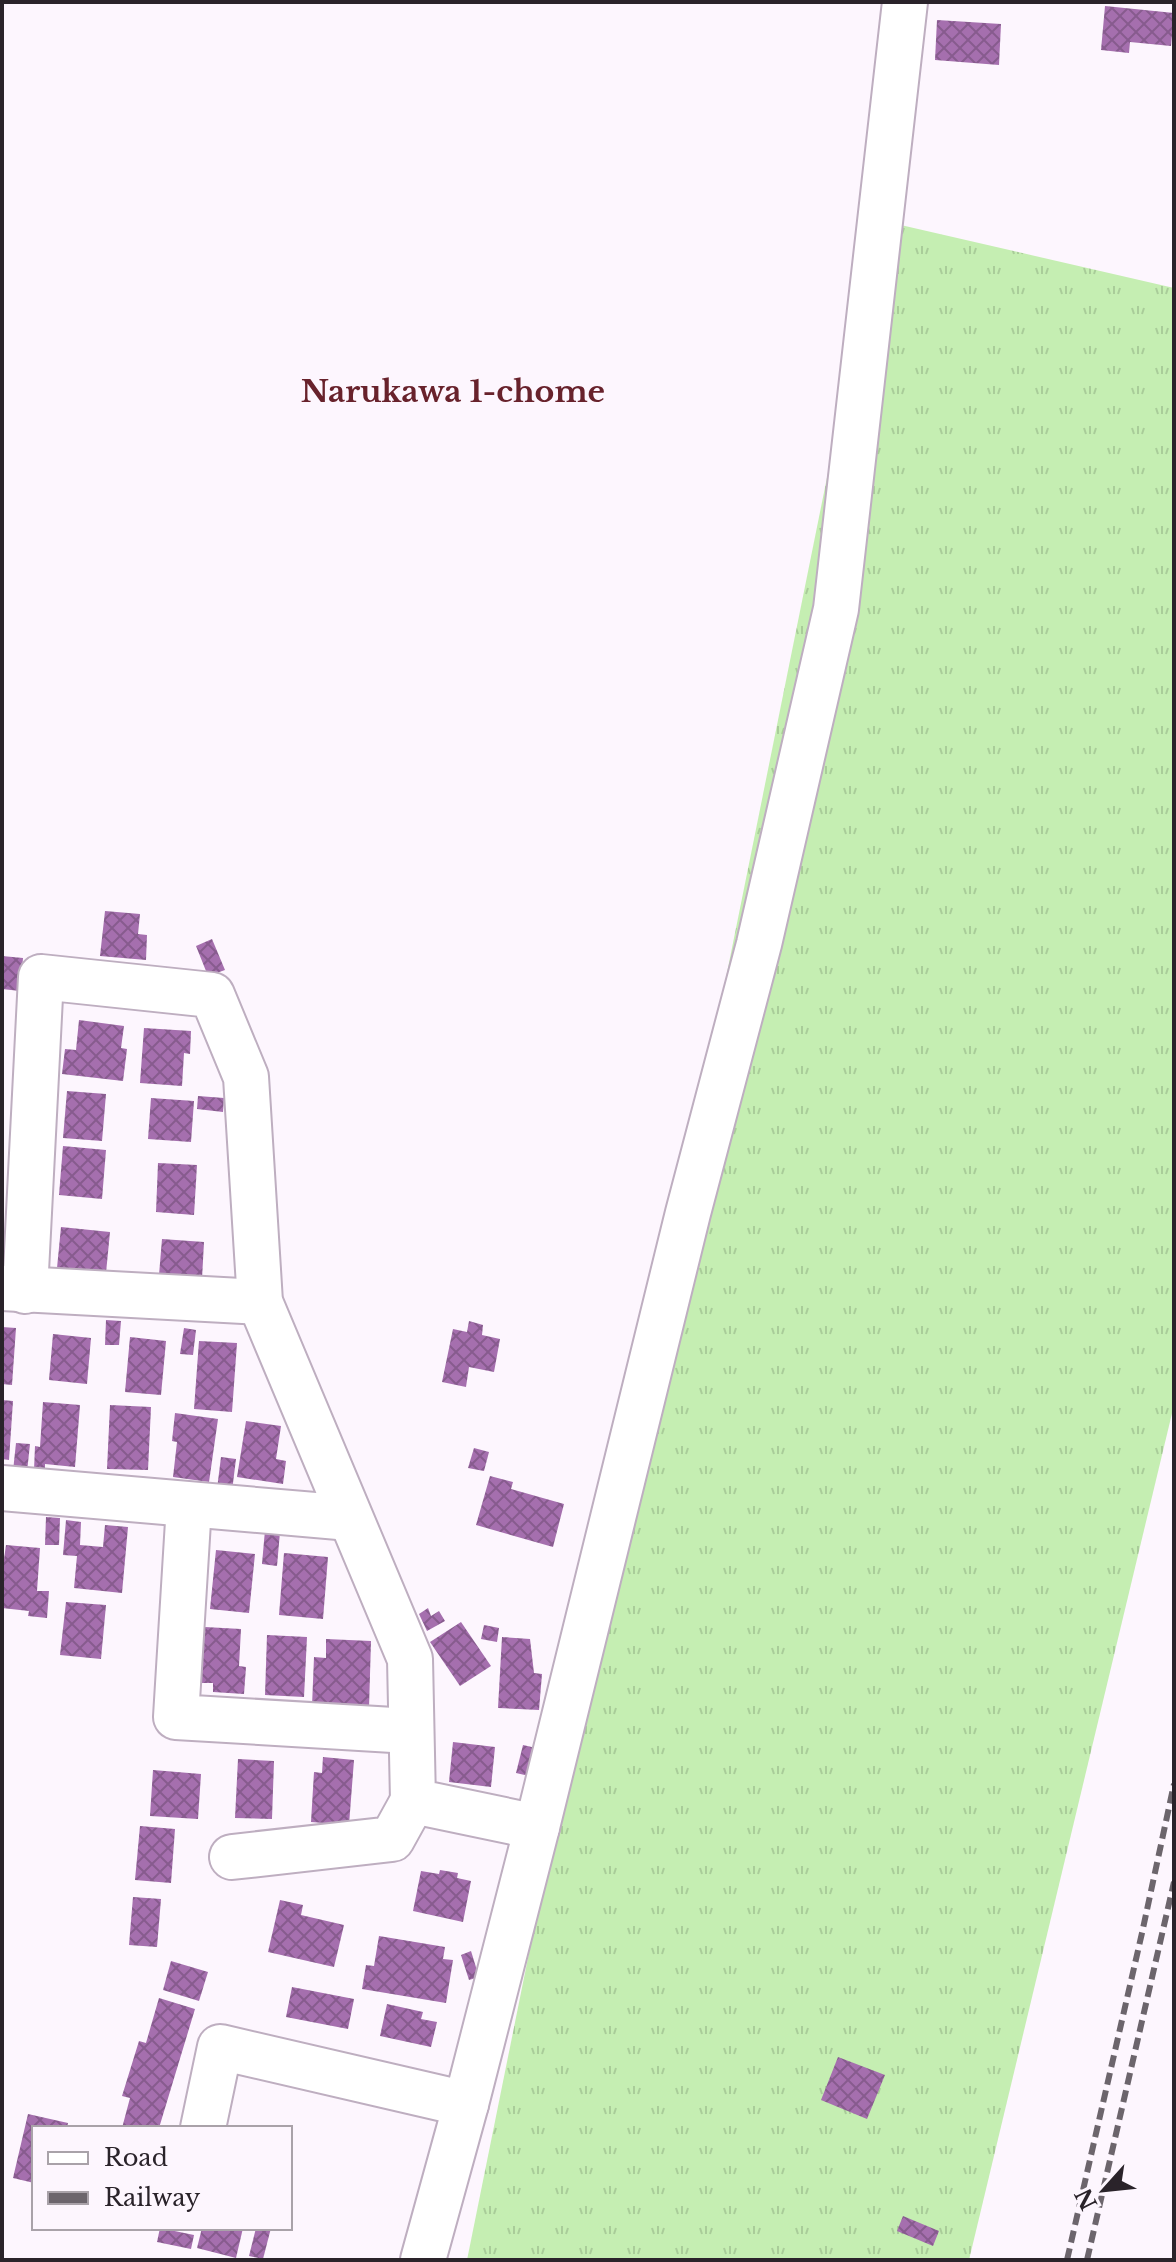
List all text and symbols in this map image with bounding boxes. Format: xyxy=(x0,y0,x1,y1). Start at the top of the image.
district label: Narukawa 1-chome xyxy=(301,373,605,410)
legend xyxy=(32,2126,292,2230)
text: Road xyxy=(104,2143,168,2172)
north arrow xyxy=(1064,2150,1144,2230)
text: Railway xyxy=(104,2183,201,2212)
text: N xyxy=(1070,2183,1103,2214)

